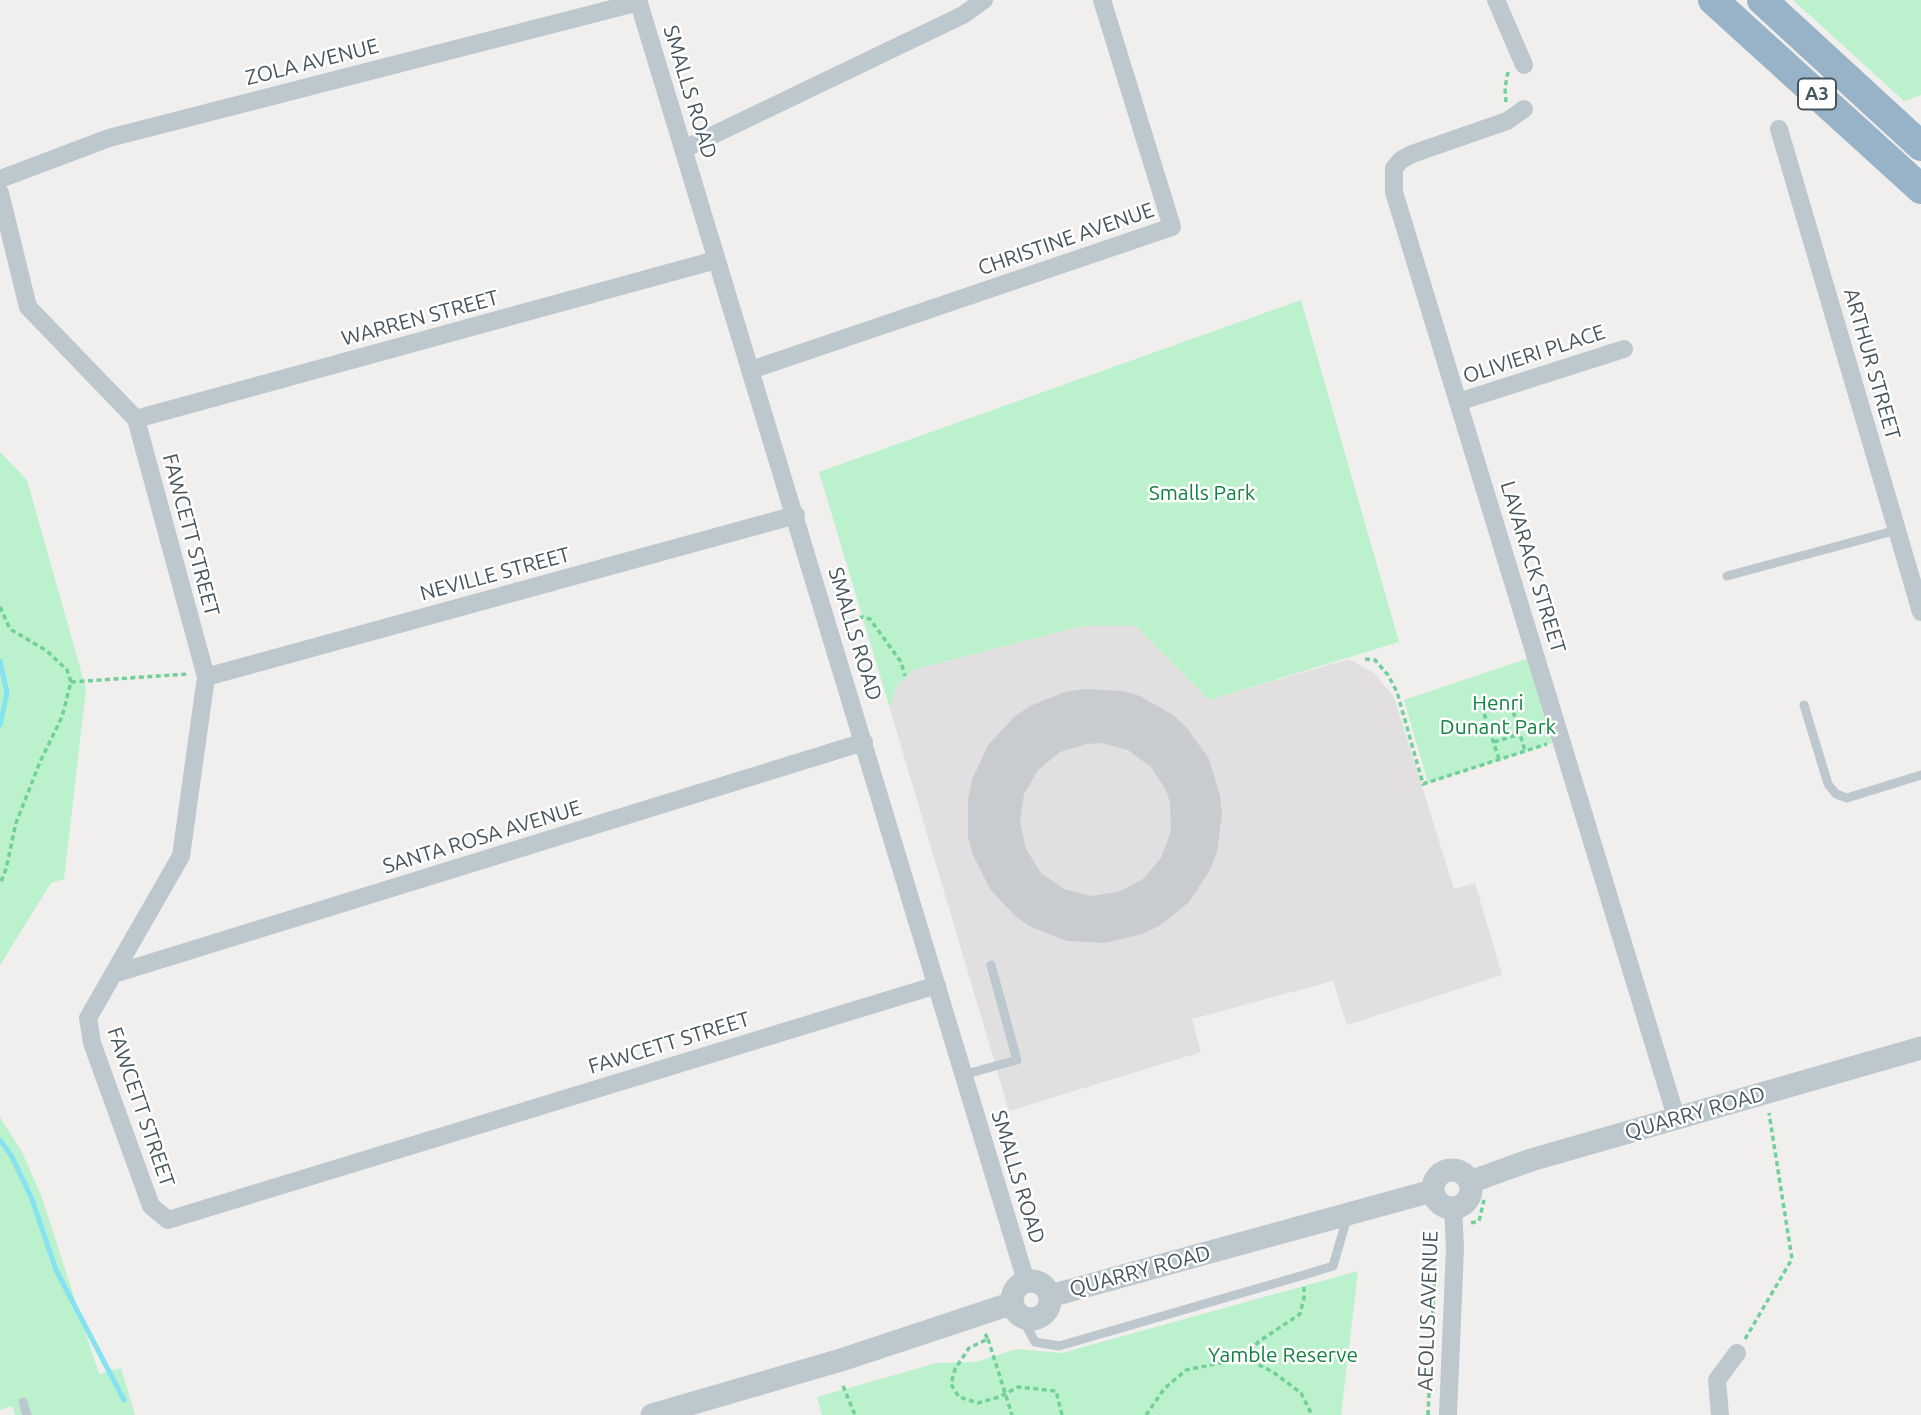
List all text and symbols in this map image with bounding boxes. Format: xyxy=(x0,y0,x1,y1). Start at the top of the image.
street label: SMALLS ROAD xyxy=(658,22,722,162)
street label: ZOLA AVENUE xyxy=(243,33,381,91)
road number: A3 xyxy=(1798,78,1836,110)
street label: CHRISTINE AVENUE xyxy=(975,197,1157,281)
street label: WARREN STREET xyxy=(339,285,501,351)
street label: ARTHUR STREET xyxy=(1838,285,1906,443)
street label: OLIVIERI PLACE xyxy=(1460,319,1608,389)
street label: FAWCETT STREET xyxy=(157,451,225,619)
street label: LAVARACK STREET xyxy=(1495,478,1571,656)
park label: Smalls Park xyxy=(1149,480,1255,506)
street label: NEVILLE STREET xyxy=(417,542,573,606)
street label: SMALLS ROAD xyxy=(823,564,887,704)
park label: Henri Dunant Park xyxy=(1440,690,1556,740)
street label: SANTA ROSA AVENUE xyxy=(380,795,584,879)
street label: FAWCETT STREET xyxy=(585,1006,753,1080)
street label: FAWCETT STREET xyxy=(102,1024,180,1190)
street label: QUARRY ROAD xyxy=(1622,1081,1768,1145)
street label: SMALLS ROAD xyxy=(986,1107,1050,1247)
street label: AEOLUS AVENUE xyxy=(1413,1230,1443,1392)
street label: QUARRY ROAD xyxy=(1067,1240,1213,1302)
park label: Yamble Reserve xyxy=(1208,1342,1358,1368)

